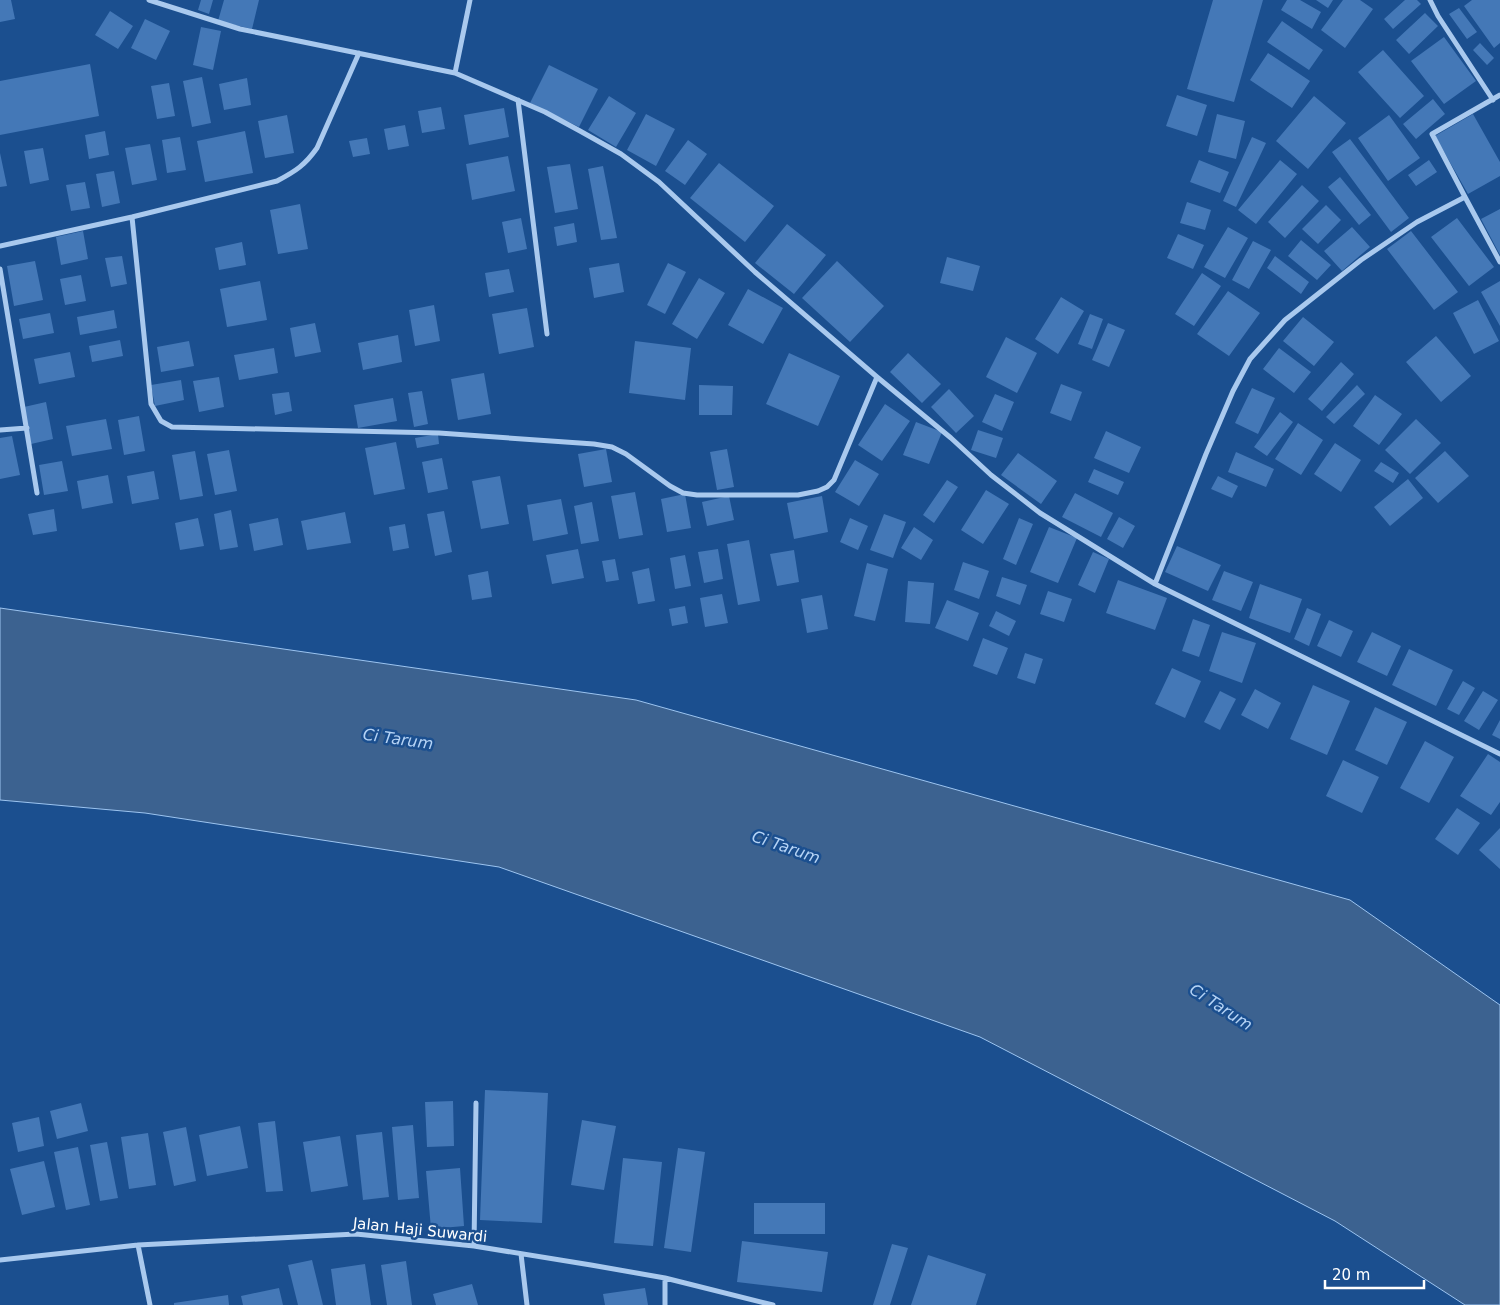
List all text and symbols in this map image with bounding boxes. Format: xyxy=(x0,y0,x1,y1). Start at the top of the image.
water label: Ci Tarum xyxy=(362,725,434,753)
water label: Ci Tarum xyxy=(749,826,823,868)
water label: Ci Tarum xyxy=(1186,980,1256,1034)
street label: Jalan Haji Suwardi xyxy=(351,1214,488,1246)
scale bar xyxy=(1325,1258,1424,1290)
text: 20 m xyxy=(1332,1266,1370,1284)

